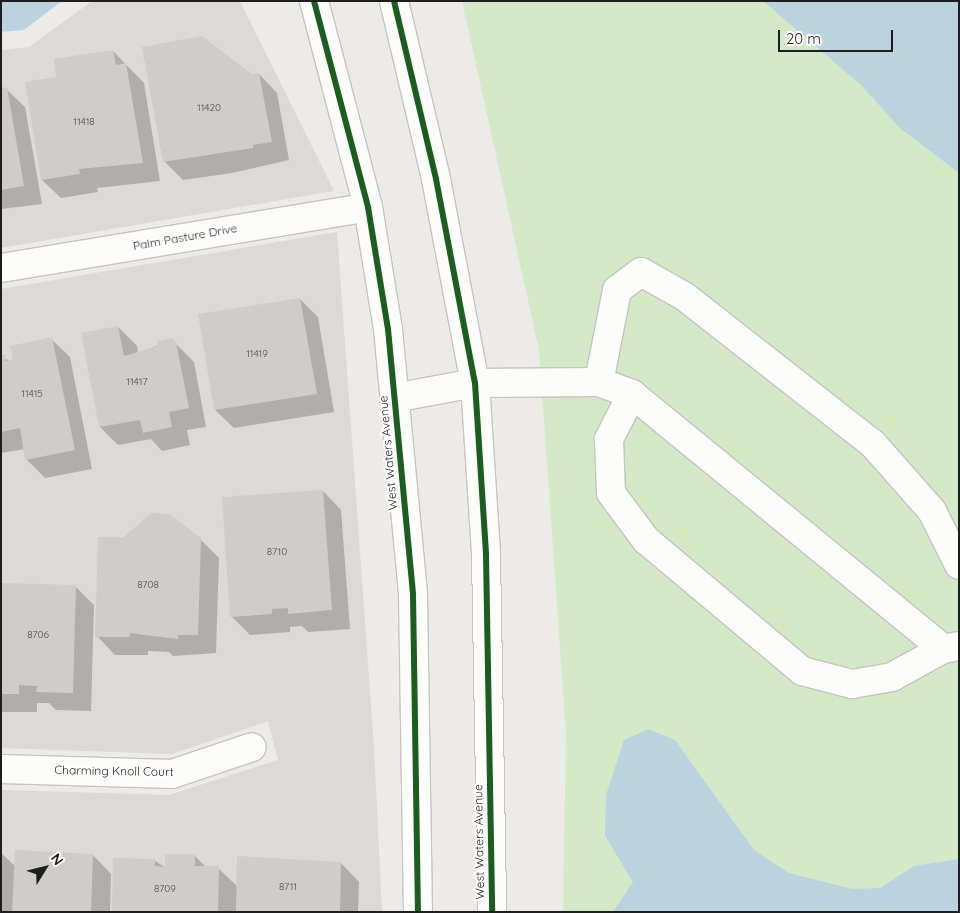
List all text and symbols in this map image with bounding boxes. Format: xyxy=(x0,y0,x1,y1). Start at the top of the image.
scale bar xyxy=(780,20,895,52)
text: 20 m xyxy=(786,29,821,48)
house number: 11420 xyxy=(197,102,221,114)
house number: 11418 xyxy=(73,116,95,128)
street label: Palm Pasture Drive xyxy=(132,221,238,253)
house number: 11419 xyxy=(246,348,268,360)
house number: 11417 xyxy=(126,376,148,388)
house number: 11415 xyxy=(21,388,43,400)
street label: West Waters Avenue xyxy=(376,395,400,511)
house number: 8710 xyxy=(267,546,287,558)
house number: 8708 xyxy=(137,579,159,591)
house number: 8706 xyxy=(27,629,49,641)
street label: Charming Knoll Court xyxy=(54,763,174,779)
street label: West Waters Avenue xyxy=(471,784,487,900)
north arrow xyxy=(20,843,70,893)
text: N xyxy=(47,850,67,869)
house number: 8711 xyxy=(279,881,297,893)
house number: 8709 xyxy=(154,883,176,895)

